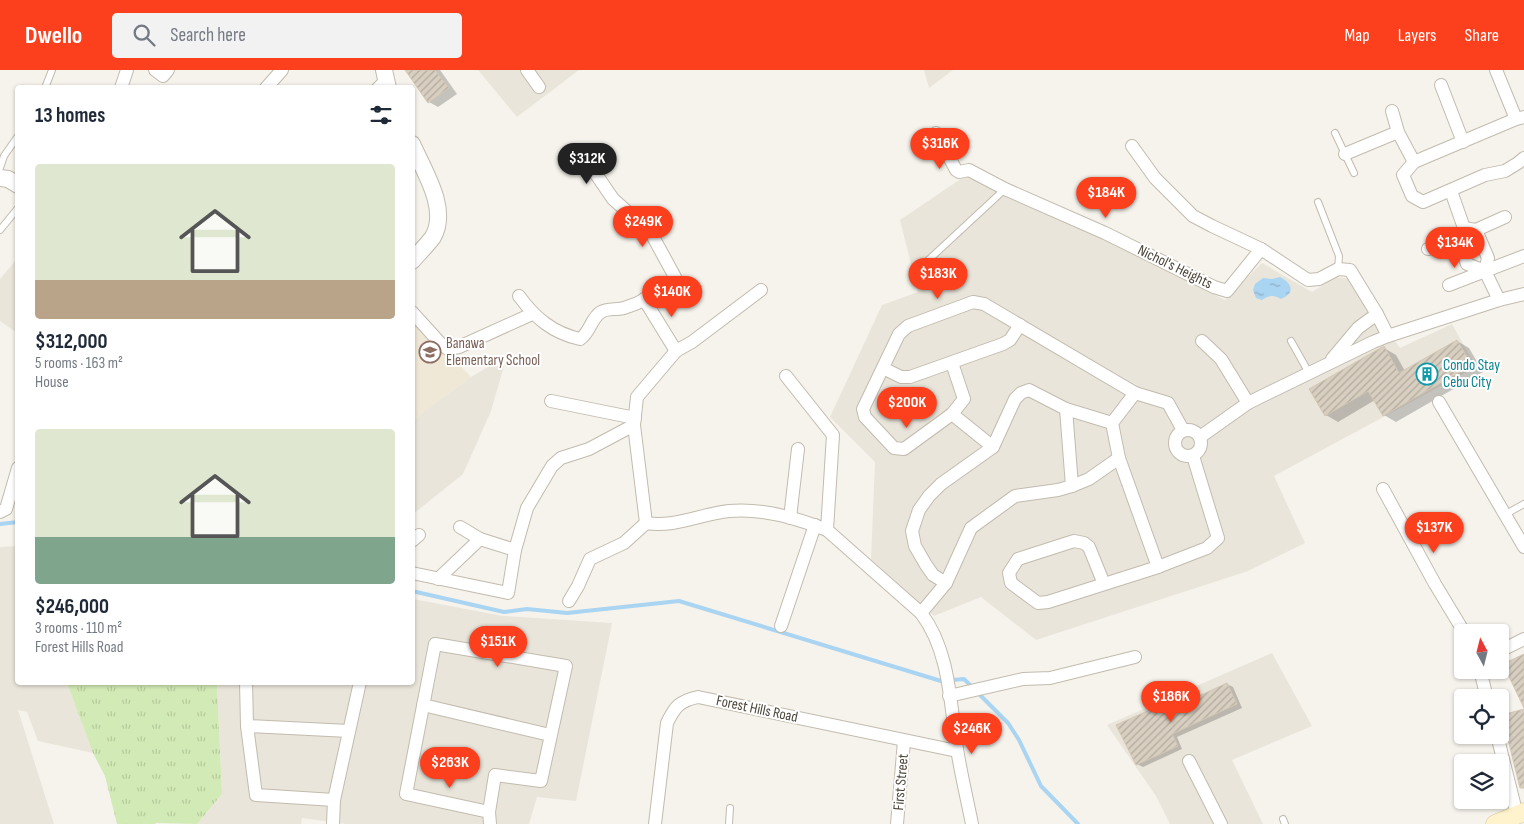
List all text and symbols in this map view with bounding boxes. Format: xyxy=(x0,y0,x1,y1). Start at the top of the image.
search box xyxy=(112,13,462,58)
text: Dwello xyxy=(25,21,82,50)
icon: search xyxy=(130,21,158,49)
text: Search here xyxy=(170,24,246,47)
text: Map xyxy=(1345,25,1370,46)
text: Layers xyxy=(1398,25,1437,46)
text: Share xyxy=(1465,25,1499,46)
icon: filters xyxy=(367,101,395,129)
text: 13 homes xyxy=(35,103,105,128)
pin: $316K xyxy=(905,128,975,170)
text: $316K xyxy=(921,134,959,153)
pin: $312K xyxy=(552,142,622,185)
text: $312K xyxy=(569,149,605,168)
pin: $184K xyxy=(1071,176,1141,219)
text: $184K xyxy=(1087,183,1125,202)
icon: home xyxy=(170,196,260,286)
pin: $249K xyxy=(608,206,678,248)
text: $249K xyxy=(624,212,662,231)
pin: $134K xyxy=(1420,226,1490,269)
text: $134K xyxy=(1437,233,1473,252)
street label: Nichol's Heights xyxy=(1135,241,1215,293)
pin: $183K xyxy=(903,258,973,300)
text: $183K xyxy=(919,264,957,283)
pin: $140K xyxy=(637,276,707,318)
text: $140K xyxy=(653,282,691,301)
text: $312,000 xyxy=(35,329,108,354)
place label: Banawa Elementary School xyxy=(446,334,540,370)
school or university icon: Banawa Elementary School xyxy=(418,340,442,364)
text: 5 rooms · 163 m² xyxy=(35,354,123,373)
place label: Condo Stay Cebu City xyxy=(1443,356,1500,392)
building icon: Condo Stay Cebu City xyxy=(1415,362,1439,386)
text: House xyxy=(35,373,69,392)
pin: $200K xyxy=(872,386,942,429)
text: $200K xyxy=(888,393,926,412)
icon: home xyxy=(170,461,260,551)
pin: $137K xyxy=(1399,512,1469,554)
text: $137K xyxy=(1416,518,1452,537)
text: $246,000 xyxy=(35,594,109,619)
text: 3 rooms · 110 m² xyxy=(35,619,122,638)
north arrow xyxy=(1454,624,1509,679)
map controls xyxy=(1454,624,1509,809)
pin: $151K xyxy=(463,626,533,668)
text: $151K xyxy=(480,632,516,651)
text: Forest Hills Road xyxy=(35,638,123,657)
pin: $186K xyxy=(1136,680,1206,723)
text: $186K xyxy=(1152,687,1190,706)
button: locate xyxy=(1454,689,1509,744)
street label: Forest Hills Road xyxy=(714,691,800,727)
pin: $246K xyxy=(937,712,1007,755)
text: $246K xyxy=(953,719,991,738)
pin: $263K xyxy=(415,746,485,789)
street label: First Street xyxy=(889,752,913,811)
text: $263K xyxy=(431,753,469,772)
button: layers xyxy=(1454,754,1509,809)

